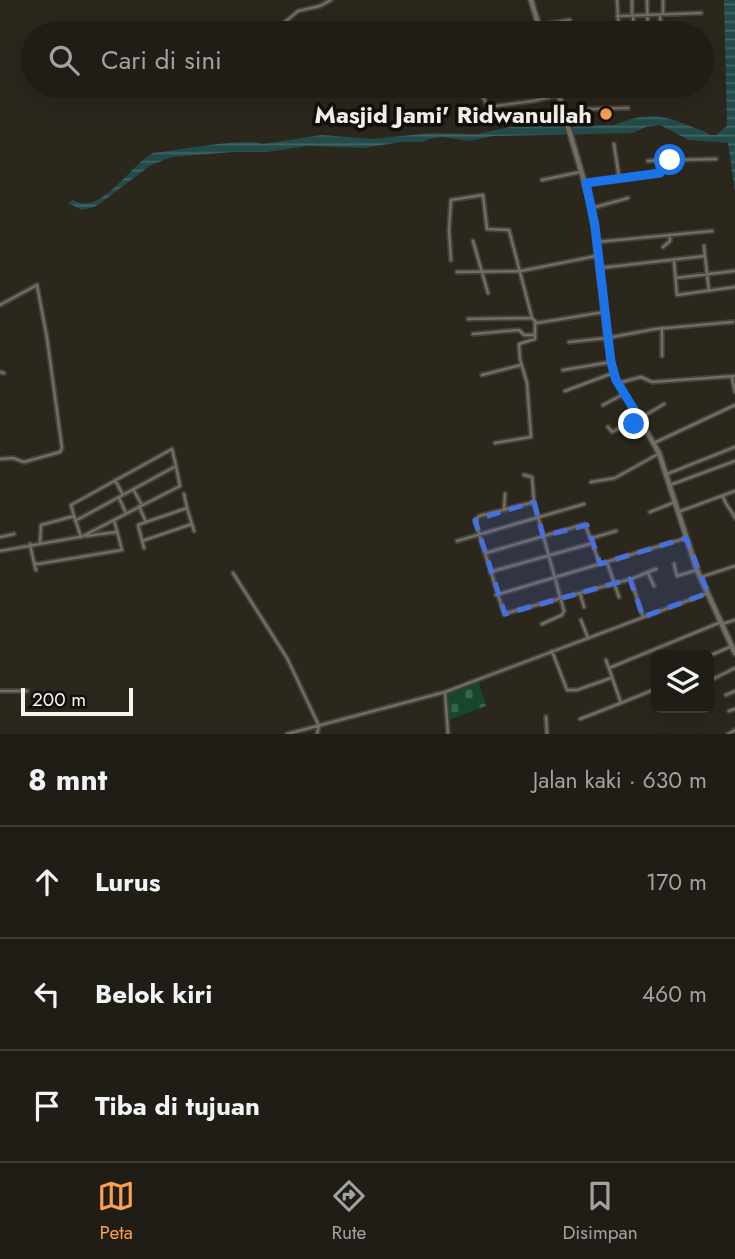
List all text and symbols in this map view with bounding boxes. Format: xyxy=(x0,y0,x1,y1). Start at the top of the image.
search box xyxy=(21,21,714,98)
icon: search xyxy=(45,41,83,79)
text: Cari di sini xyxy=(101,41,222,79)
place label: Masjid Jami' Ridwanullah xyxy=(315,97,592,132)
marker: Masjid Jami' Ridwanullah xyxy=(598,106,614,122)
route start xyxy=(654,144,685,175)
route end xyxy=(618,408,649,439)
map controls xyxy=(651,650,714,713)
button: layers xyxy=(651,650,714,713)
scale bar xyxy=(21,685,133,717)
text: 200 m xyxy=(32,686,86,713)
text: 8 mnt xyxy=(28,758,107,801)
text: Jalan kaki · 630 m xyxy=(533,763,707,797)
icon: ahead xyxy=(28,863,66,901)
text: Lurus xyxy=(95,863,161,901)
text: 170 m xyxy=(646,865,707,899)
icon: left xyxy=(28,975,66,1013)
text: Belok kiri xyxy=(95,975,212,1013)
text: 460 m xyxy=(642,977,707,1011)
icon: arrive xyxy=(28,1087,66,1125)
text: Tiba di tujuan xyxy=(95,1087,260,1125)
tab: Peta xyxy=(97,1177,135,1246)
tab: Rute xyxy=(330,1177,368,1246)
tab: Disimpan xyxy=(562,1177,638,1246)

